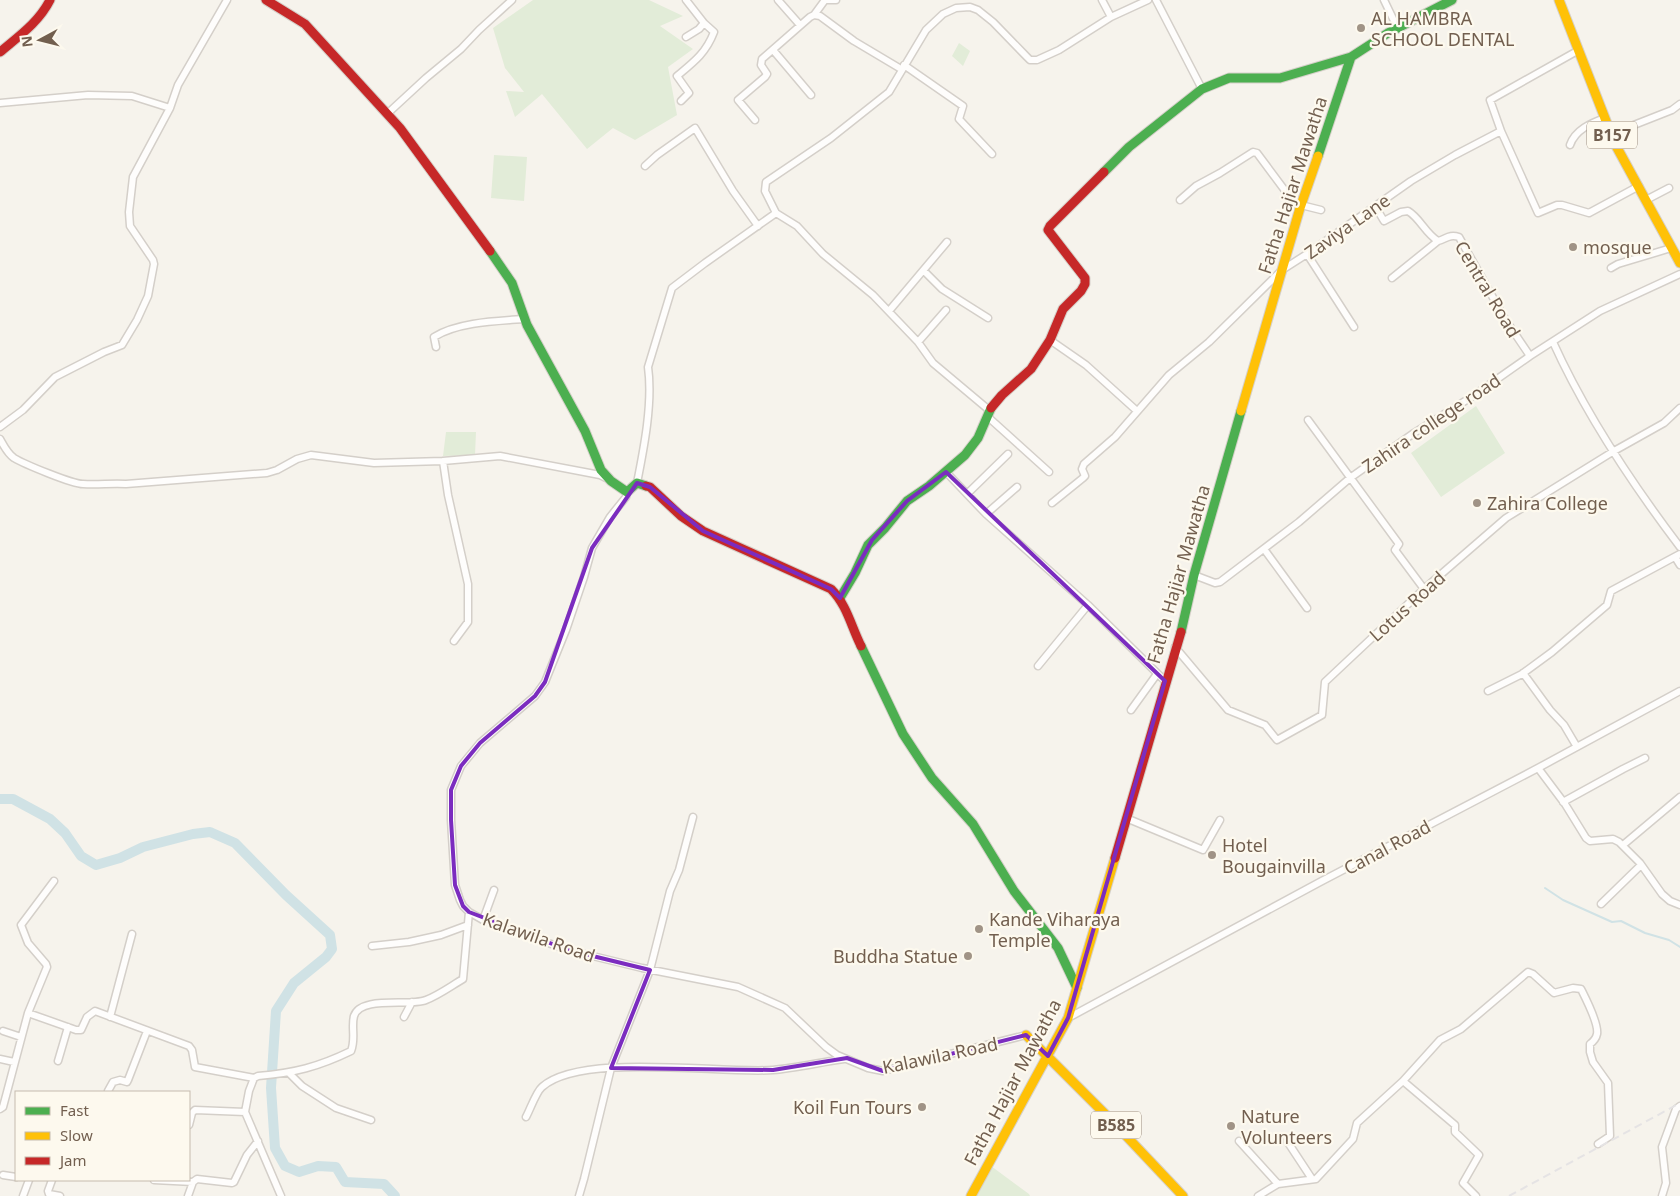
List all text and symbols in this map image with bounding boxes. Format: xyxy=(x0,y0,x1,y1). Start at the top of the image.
place label: AL HAMBRA SCHOOL DENTAL xyxy=(1371,6,1514,51)
north arrow xyxy=(15,15,65,65)
marker: AL HAMBRA SCHOOL DENTAL xyxy=(1355,22,1367,34)
text: N xyxy=(16,35,37,48)
street label: Fatha Hajiar Mawatha xyxy=(1252,93,1332,277)
road number: B157 xyxy=(1587,122,1637,148)
street label: Zaviya Lane xyxy=(1300,188,1394,264)
place label: mosque xyxy=(1583,235,1652,259)
street label: Central Road xyxy=(1450,236,1526,342)
marker: mosque xyxy=(1567,241,1579,253)
street label: Zahira college road xyxy=(1357,368,1505,478)
street label: Fatha Hajiar Mawatha xyxy=(1141,482,1215,666)
place label: Zahira College xyxy=(1487,491,1608,515)
marker: Zahira College xyxy=(1471,497,1483,509)
street label: Lotus Road xyxy=(1364,565,1450,647)
street label: Canal Road xyxy=(1339,814,1435,880)
place label: Hotel Bougainvilla xyxy=(1222,833,1326,878)
marker: Hotel Bougainvilla xyxy=(1206,849,1218,861)
street label: Kalawila Road xyxy=(480,907,598,967)
place label: Kande Viharaya Temple xyxy=(989,907,1120,952)
marker: Kande Viharaya Temple xyxy=(973,923,985,935)
place label: Buddha Statue xyxy=(833,944,958,968)
marker: Buddha Statue xyxy=(962,950,974,962)
street label: Fatha Hajiar Mawatha xyxy=(958,995,1066,1169)
street label: Kalawila Road xyxy=(880,1031,1000,1079)
legend xyxy=(15,1091,190,1181)
place label: Koil Fun Tours xyxy=(793,1095,912,1119)
text: Fast xyxy=(60,1100,89,1120)
marker: Koil Fun Tours xyxy=(916,1101,928,1113)
place label: Nature Volunteers xyxy=(1241,1104,1332,1149)
road number: B585 xyxy=(1091,1112,1141,1138)
marker: Nature Volunteers xyxy=(1225,1120,1237,1132)
text: Slow xyxy=(60,1125,93,1145)
text: Jam xyxy=(58,1150,87,1170)

